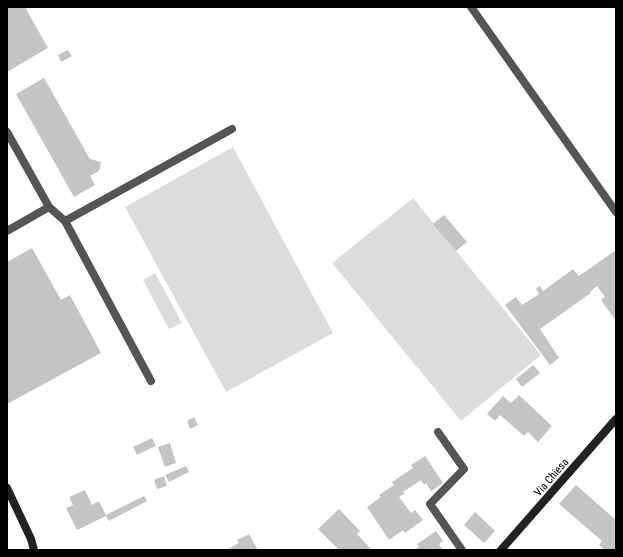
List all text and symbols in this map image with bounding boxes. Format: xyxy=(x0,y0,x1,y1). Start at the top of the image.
street label: Via Chiesa xyxy=(531,456,571,499)

